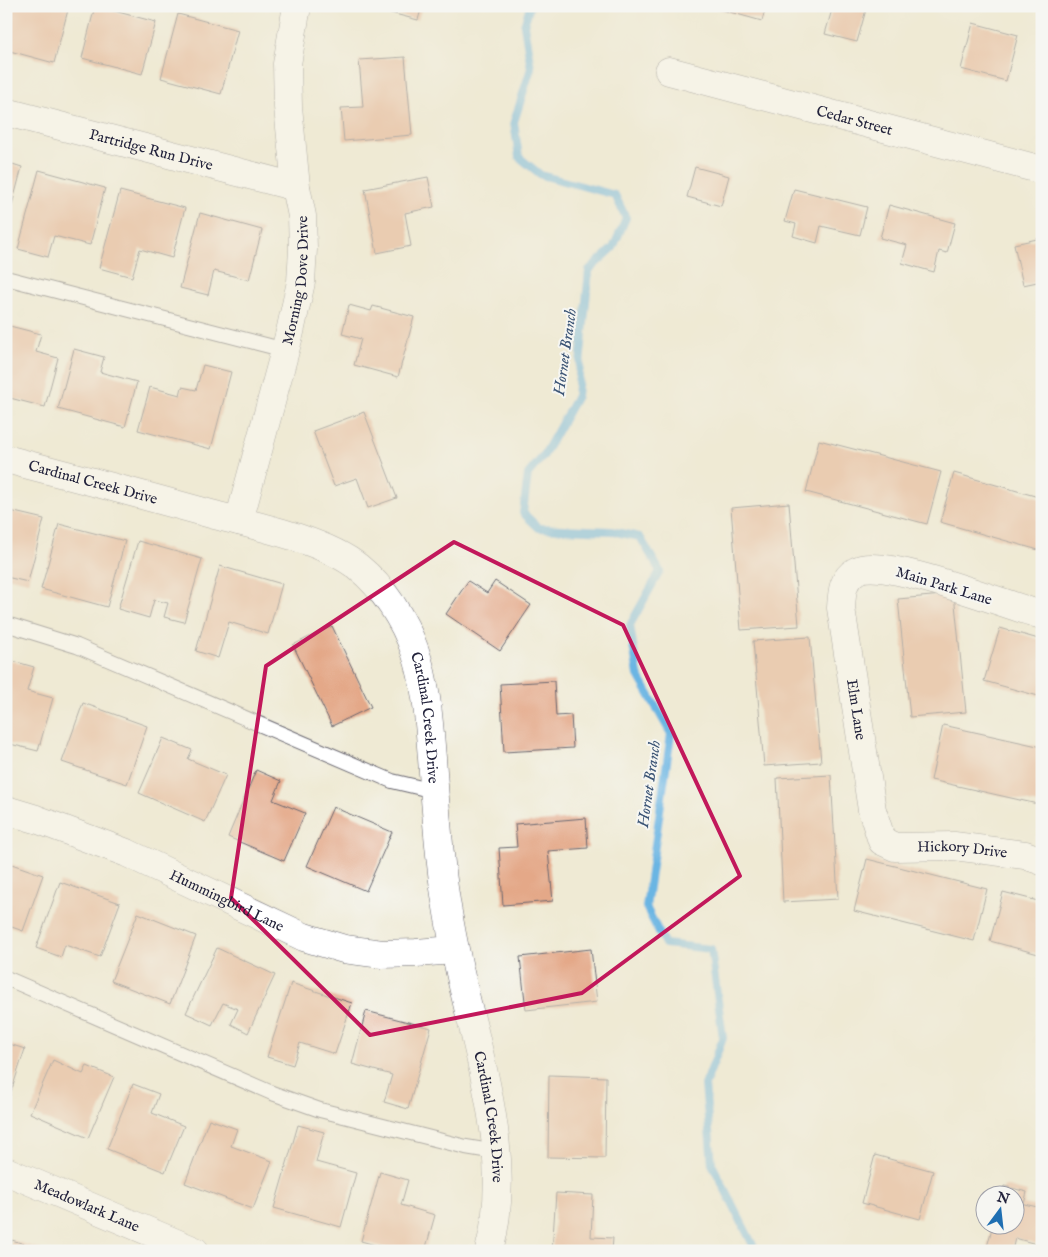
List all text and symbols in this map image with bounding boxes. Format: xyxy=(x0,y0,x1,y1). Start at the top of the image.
street label: Cedar Street xyxy=(814,101,895,139)
street label: Partridge Run Drive xyxy=(87,124,215,175)
street label: Morning Dove Drive xyxy=(277,215,313,347)
water label: Hornet Branch xyxy=(550,307,582,398)
street label: Cardinal Creek Drive xyxy=(26,456,160,508)
street label: Main Park Lane xyxy=(894,562,995,610)
street label: Cardinal Creek Drive xyxy=(406,649,443,784)
street label: Elm Lane xyxy=(843,678,871,741)
water label: Hornet Branch xyxy=(634,739,666,830)
street label: Hickory Drive xyxy=(917,836,1009,862)
street label: Hummingbird Lane xyxy=(166,865,287,936)
street label: Cardinal Creek Drive xyxy=(470,1049,507,1183)
street label: Meadowlark Lane xyxy=(32,1175,143,1236)
north arrow xyxy=(976,1184,1026,1234)
text: N xyxy=(994,1188,1011,1209)

